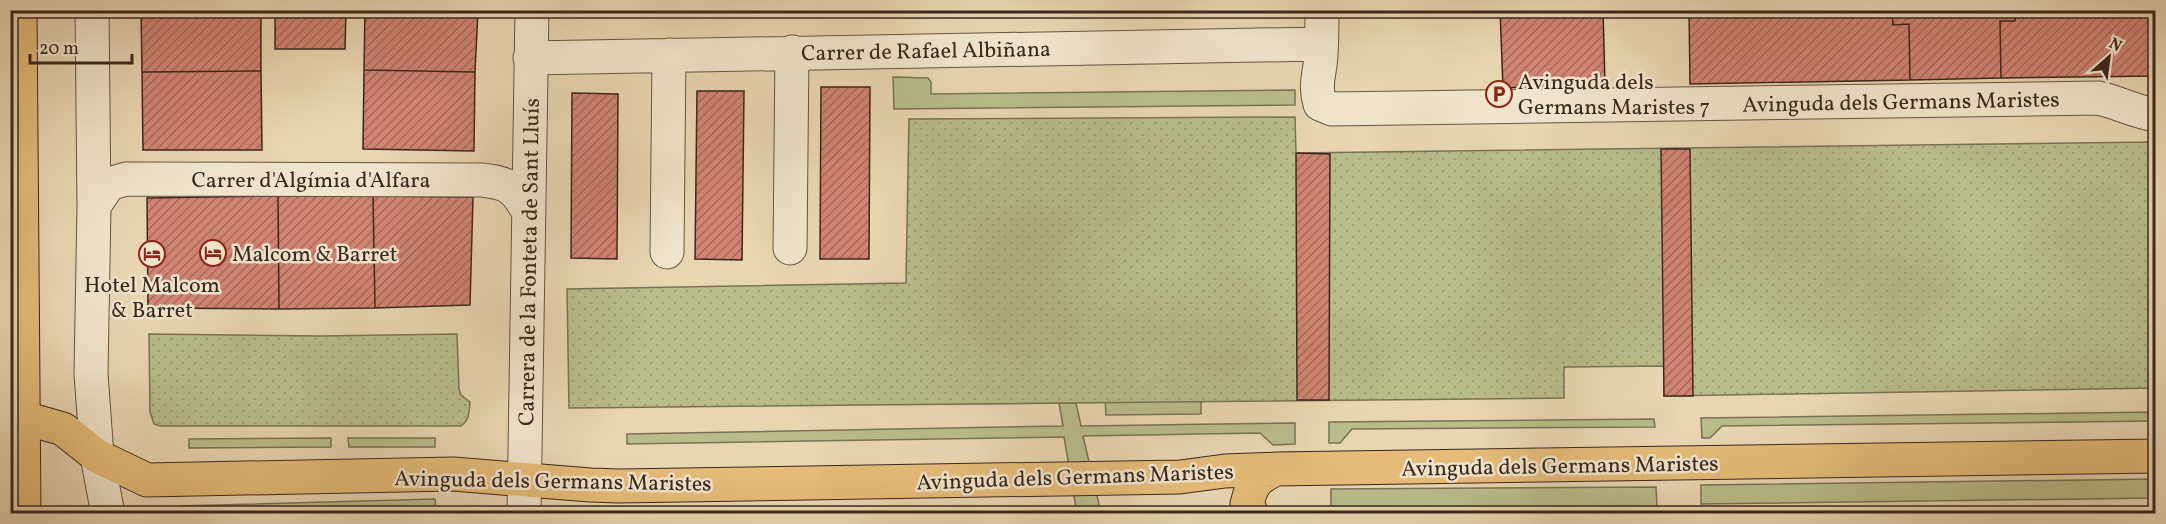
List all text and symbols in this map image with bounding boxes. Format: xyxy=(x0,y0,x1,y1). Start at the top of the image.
scale bar xyxy=(30,27,132,65)
north arrow xyxy=(2079,27,2139,87)
text: N xyxy=(2105,33,2126,58)
street label: Carrer de Rafael Albiñana xyxy=(801,35,1051,70)
text: 20 m xyxy=(39,37,79,62)
place label: Avinguda dels Germans Maristes 7 xyxy=(1518,68,1710,124)
parking icon: Avinguda dels Germans Maristes 7 xyxy=(1484,79,1514,109)
street label: Avinguda dels Germans Maristes xyxy=(1742,85,2060,122)
street label: Carrera de la Fonteta de Sant Lluís xyxy=(512,98,549,426)
street label: Carrer d'Algímia d'Alfara xyxy=(191,166,431,197)
hotel icon: Malcom & Barret xyxy=(198,238,228,268)
hotel icon: Hotel Malcom & Barret xyxy=(137,239,167,269)
place label: Malcom & Barret xyxy=(232,240,398,271)
place label: Hotel Malcom & Barret xyxy=(84,271,220,327)
street label: Avinguda dels Germans Maristes xyxy=(1401,449,1719,486)
street label: Avinguda dels Germans Maristes xyxy=(916,457,1234,500)
street label: Avinguda dels Germans Maristes xyxy=(394,464,712,501)

